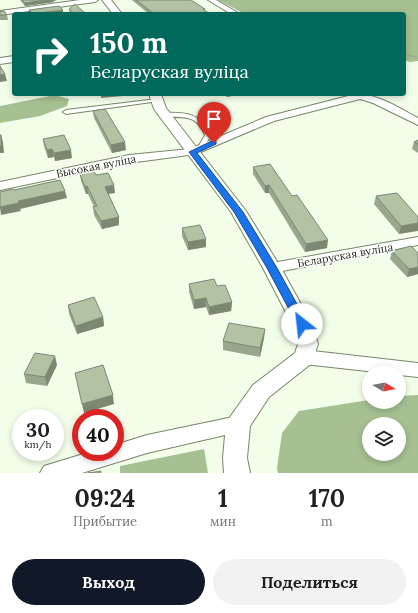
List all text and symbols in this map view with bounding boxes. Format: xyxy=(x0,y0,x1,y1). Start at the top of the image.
text: 150 m xyxy=(90,25,167,61)
icon: right xyxy=(24,28,76,80)
text: Беларуская вуліца xyxy=(90,60,249,83)
pin xyxy=(197,102,231,143)
icon: arrive xyxy=(203,108,225,130)
street label: Высокая вуліца xyxy=(55,151,138,181)
street label: Беларуская вуліца xyxy=(296,240,394,270)
position arrow xyxy=(281,303,323,345)
north arrow xyxy=(362,365,406,409)
map controls xyxy=(362,365,406,461)
speed limit sign: 40 xyxy=(72,409,124,461)
text: 30 xyxy=(26,417,50,442)
button: layers xyxy=(362,417,406,461)
text: km/h xyxy=(24,438,52,451)
text: 09:24 xyxy=(74,483,136,514)
text: 1 xyxy=(218,483,228,514)
text: 170 xyxy=(309,483,345,514)
text: Прибытие xyxy=(73,513,137,530)
text: мин xyxy=(210,513,236,530)
text: m xyxy=(321,513,333,530)
button: Выход xyxy=(12,559,205,605)
button: Поделиться xyxy=(213,559,406,605)

